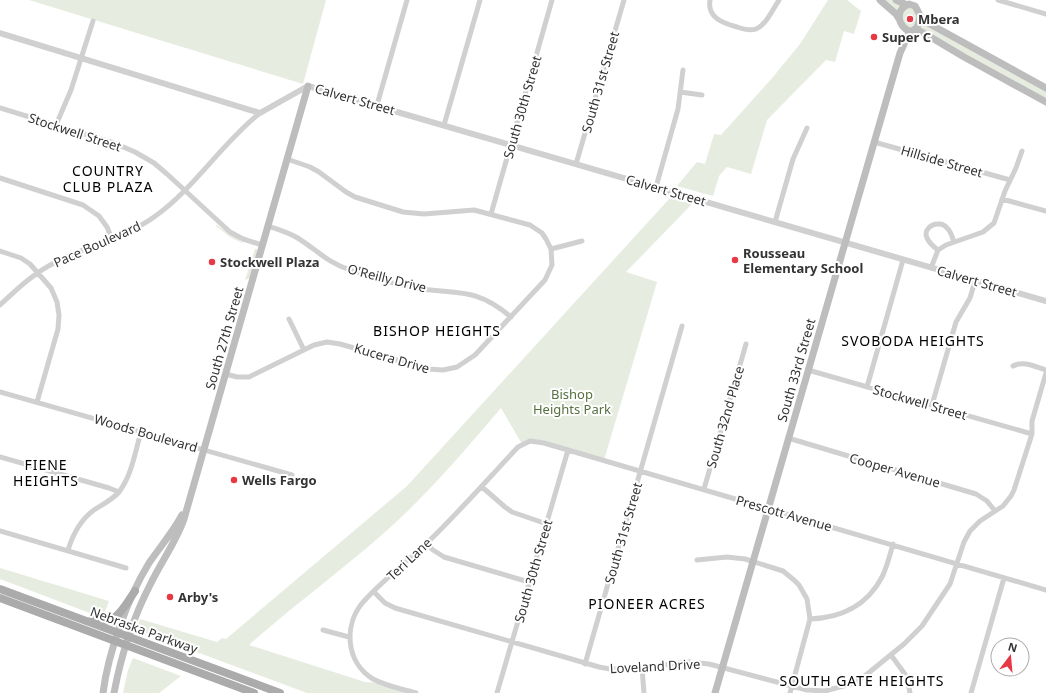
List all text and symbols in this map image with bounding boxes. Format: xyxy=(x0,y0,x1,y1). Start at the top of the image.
place label: Mbera xyxy=(918,10,960,28)
marker: Mbera xyxy=(905,14,915,24)
place label: Super C xyxy=(882,28,931,46)
street label: South 31st Street xyxy=(577,29,623,135)
marker: Super C xyxy=(869,32,879,42)
street label: South 30th Street xyxy=(499,53,545,161)
street label: Calvert Street xyxy=(313,79,397,119)
street label: Stockwell Street xyxy=(26,108,124,156)
street label: Hillside Street xyxy=(899,141,985,181)
district label: COUNTRY CLUB PLAZA xyxy=(63,161,153,196)
street label: Calvert Street xyxy=(624,170,708,210)
street label: Pace Boulevard xyxy=(50,217,144,271)
place label: Rousseau Elementary School xyxy=(743,244,863,277)
place label: Stockwell Plaza xyxy=(220,253,320,271)
marker: Rousseau Elementary School xyxy=(730,255,740,265)
marker: Stockwell Plaza xyxy=(207,257,217,267)
street label: O'Reilly Drive xyxy=(346,260,428,296)
street label: Calvert Street xyxy=(935,261,1019,301)
street label: South 27th Street xyxy=(201,284,247,392)
street label: South 33rd Street xyxy=(773,316,819,424)
district label: BISHOP HEIGHTS xyxy=(373,321,501,340)
district label: SVOBODA HEIGHTS xyxy=(841,331,985,350)
street label: Kucera Drive xyxy=(352,339,432,377)
street label: South 32nd Place xyxy=(702,364,748,470)
street label: Stockwell Street xyxy=(871,380,969,424)
park label: Bishop Heights Park xyxy=(533,385,611,418)
street label: Woods Boulevard xyxy=(92,410,200,456)
street label: Cooper Avenue xyxy=(847,448,943,492)
district label: FIENE HEIGHTS xyxy=(13,455,79,490)
place label: Wells Fargo xyxy=(242,471,317,489)
marker: Wells Fargo xyxy=(229,475,239,485)
street label: South 31st Street xyxy=(600,480,646,586)
street label: Prescott Avenue xyxy=(734,491,834,535)
street label: South 30th Street xyxy=(510,517,556,625)
street label: Teri Lane xyxy=(383,534,435,584)
place label: Arby's xyxy=(178,588,218,606)
marker: Arby's xyxy=(165,592,175,602)
district label: PIONEER ACRES xyxy=(588,594,706,613)
street label: Nebraska Parkway xyxy=(88,602,201,658)
north arrow xyxy=(990,637,1030,677)
text: N xyxy=(1007,638,1019,655)
street label: Loveland Drive xyxy=(609,655,701,677)
district label: SOUTH GATE HEIGHTS xyxy=(780,671,944,690)

